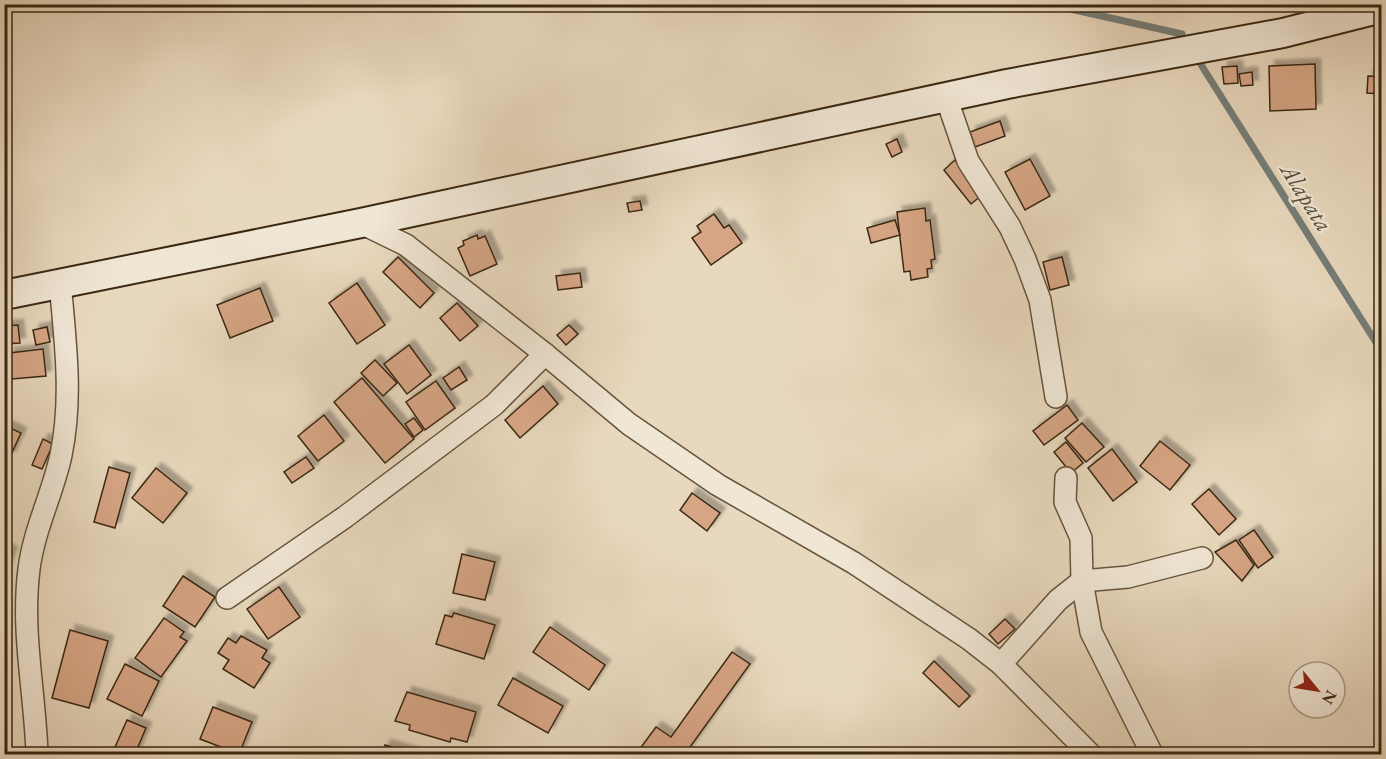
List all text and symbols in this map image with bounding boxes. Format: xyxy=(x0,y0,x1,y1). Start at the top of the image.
water label: Alapata xyxy=(1273,155,1340,237)
north arrow xyxy=(1287,660,1347,720)
text: N xyxy=(1317,686,1342,708)

